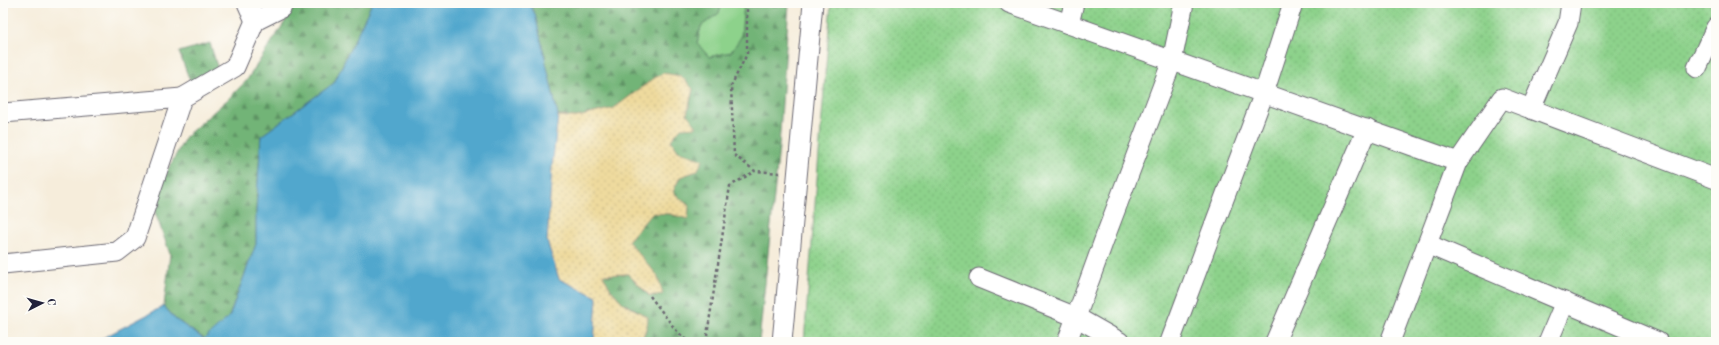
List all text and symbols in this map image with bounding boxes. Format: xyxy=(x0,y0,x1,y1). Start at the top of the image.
north arrow xyxy=(22,283,62,323)
text: С xyxy=(45,298,56,306)

